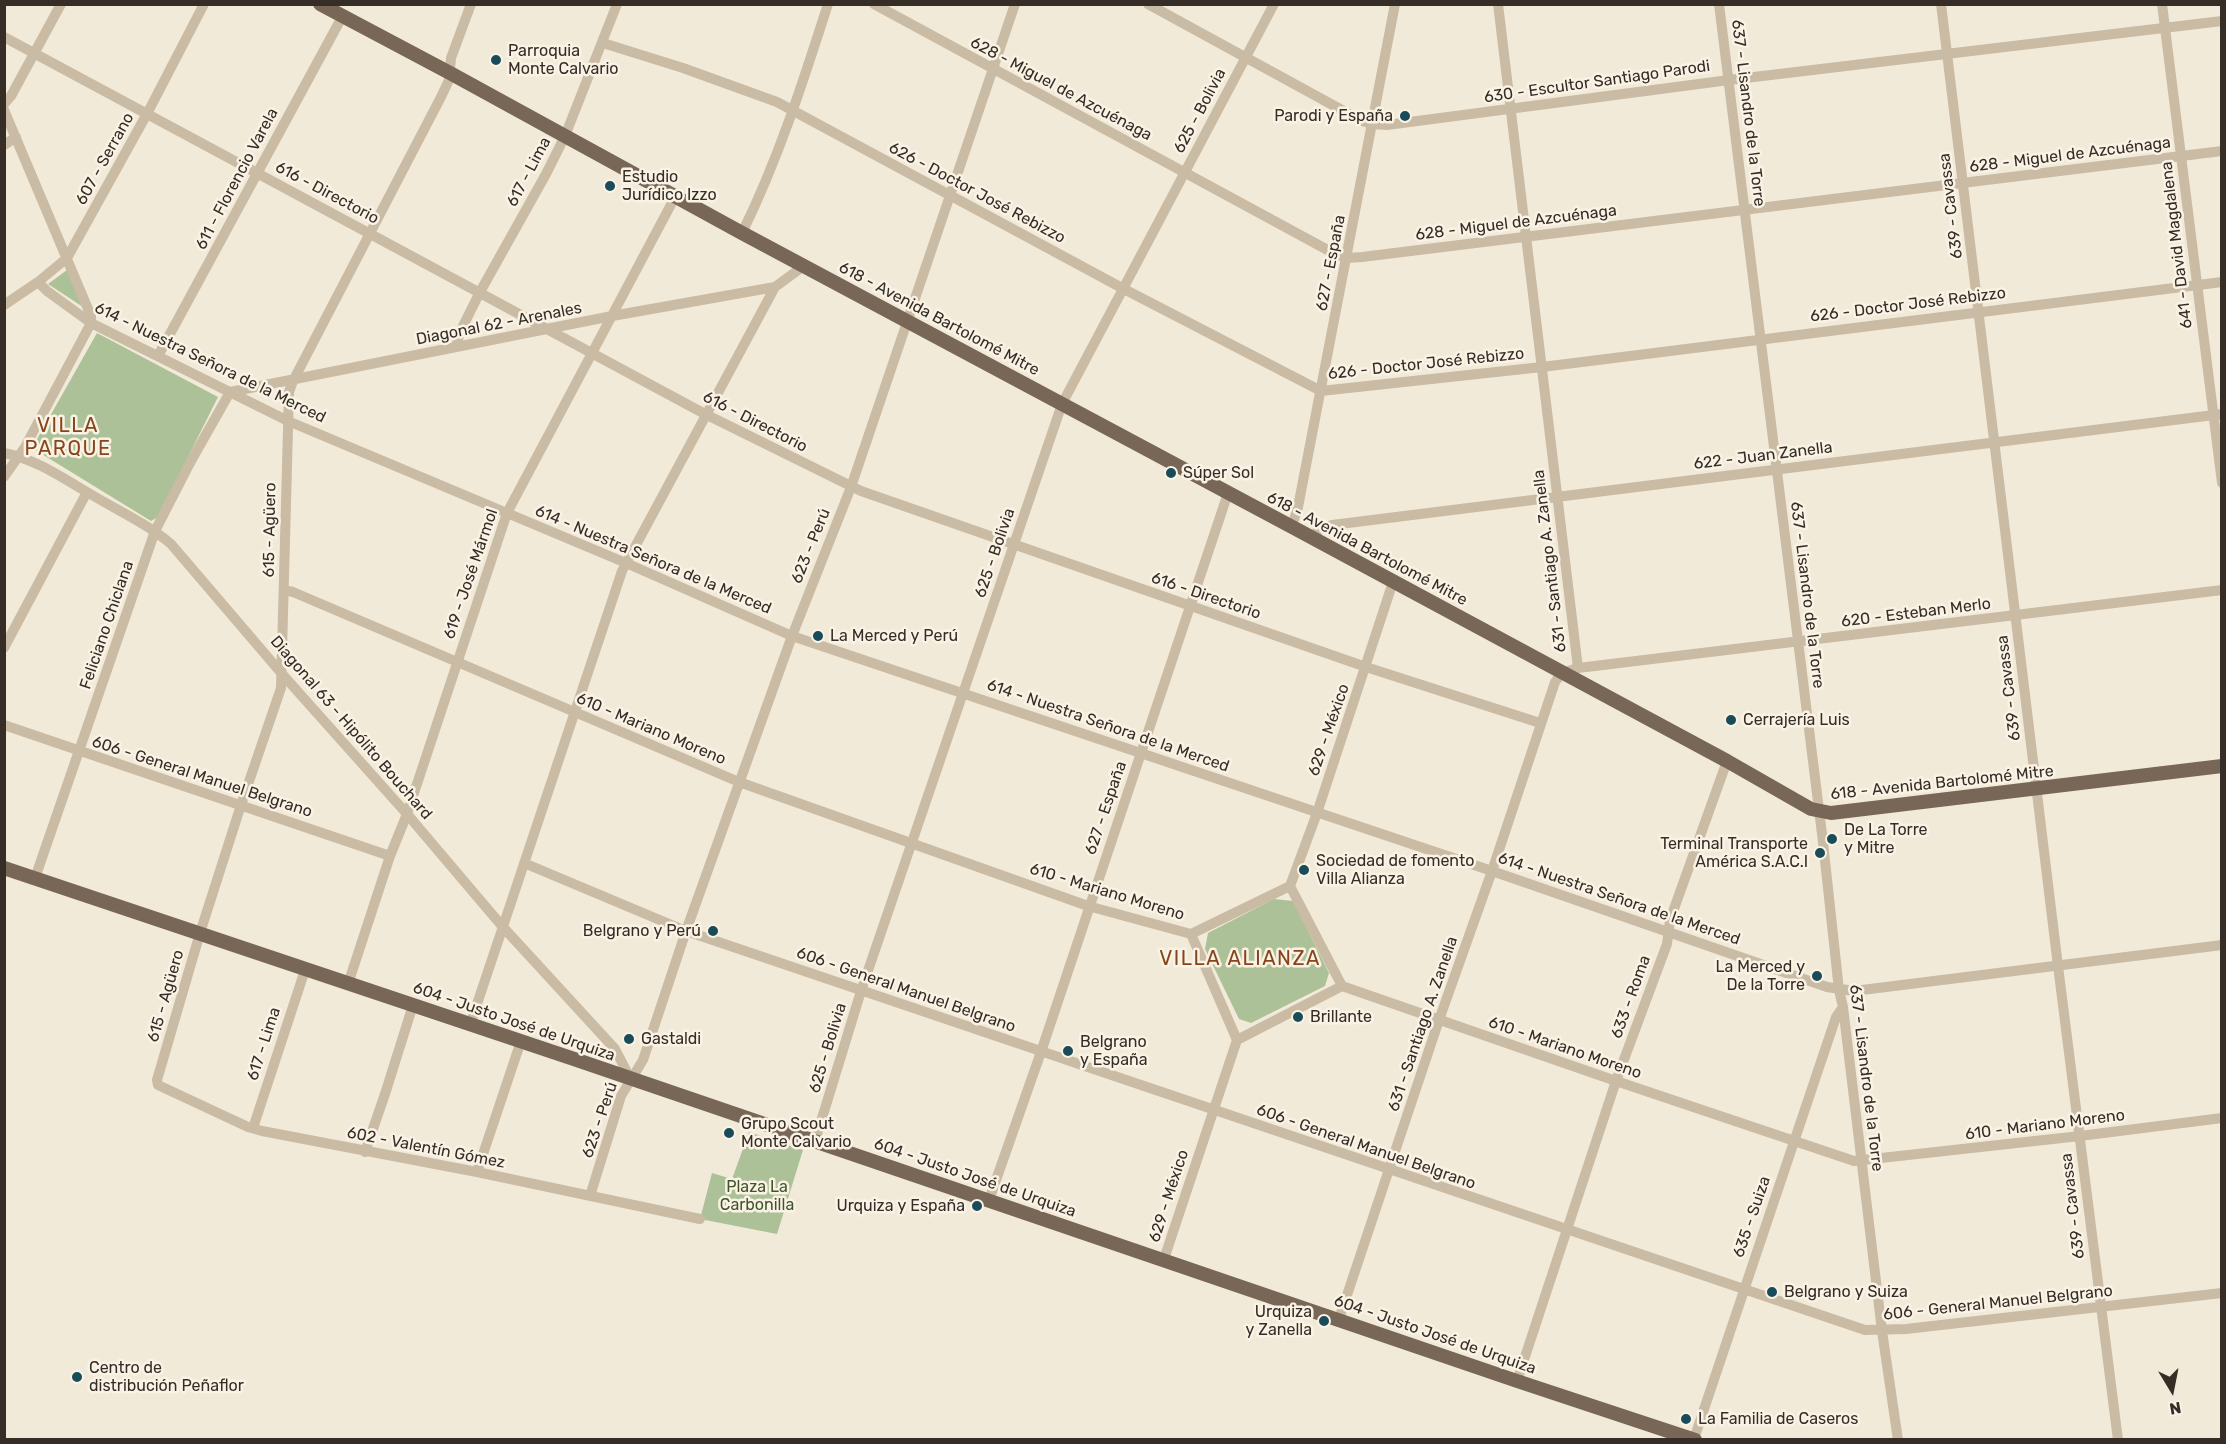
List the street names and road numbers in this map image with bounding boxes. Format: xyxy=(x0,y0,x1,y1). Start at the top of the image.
street label: 637 - Lisandro de la Torre xyxy=(1727,18,1769,208)
street label: 628 - Miguel de Azcuénaga xyxy=(967,33,1155,145)
street label: 630 - Escultor Santiago Parodi xyxy=(1483,57,1711,107)
street label: 625 - Bolivia xyxy=(1170,65,1230,157)
street label: 611 - Florencio Varela xyxy=(192,105,282,253)
street label: 607 - Serrano xyxy=(72,110,138,208)
street label: 628 - Miguel de Azcuénaga xyxy=(1968,133,2172,177)
street label: 617 - Lima xyxy=(503,134,555,210)
street label: 626 - Doctor José Rebizzo xyxy=(885,138,1069,248)
street label: 639 - Cavassa xyxy=(1935,152,1967,260)
street label: 616 - Directorio xyxy=(272,158,382,228)
street label: 641 - David Magdalena xyxy=(2157,160,2197,330)
street label: 628 - Miguel de Azcuénaga xyxy=(1414,201,1618,245)
street label: 627 - España xyxy=(1312,213,1350,313)
street label: 618 - Avenida Bartolomé Mitre xyxy=(835,258,1043,380)
street label: 626 - Doctor José Rebizzo xyxy=(1809,283,2007,327)
street label: Diagonal 62 - Arenales xyxy=(414,298,584,350)
street label: 614 - Nuestra Señora de la Merced xyxy=(91,299,329,427)
street label: 626 - Doctor José Rebizzo xyxy=(1327,344,1525,384)
street label: 616 - Directorio xyxy=(700,387,810,457)
street label: 622 - Juan Zanella xyxy=(1692,438,1834,474)
street label: 631 - Santiago A. Zanella xyxy=(1529,469,1571,653)
street label: 615 - Agüero xyxy=(260,482,280,578)
street label: 618 - Avenida Bartolomé Mitre xyxy=(1263,488,1471,610)
street label: 637 - Lisandro de la Torre xyxy=(1786,500,1828,690)
street label: 614 - Nuestra Señora de la Merced xyxy=(532,501,774,619)
street label: 619 - José Mármol xyxy=(440,506,502,642)
street label: 623 - Perú xyxy=(787,506,835,586)
street label: 625 - Bolivia xyxy=(971,506,1019,600)
street label: Feliciano Chiclana xyxy=(76,558,138,692)
street label: 616 - Directorio xyxy=(1149,568,1263,624)
street label: 620 - Esteban Merlo xyxy=(1840,594,1992,632)
street label: Diagonal 63 - Hipólito Bouchard xyxy=(266,632,436,824)
street label: 639 - Cavassa xyxy=(1993,634,2025,742)
street label: 614 - Nuestra Señora de la Merced xyxy=(984,675,1232,777)
street label: 629 - México xyxy=(1304,681,1354,779)
street label: 610 - Mariano Moreno xyxy=(573,689,729,769)
street label: 606 - General Manuel Belgrano xyxy=(89,732,315,822)
street label: 627 - España xyxy=(1081,759,1131,857)
street label: 618 - Avenida Bartolomé Mitre xyxy=(1829,762,2055,804)
street label: 614 - Nuestra Señora de la Merced xyxy=(1495,848,1743,950)
street label: 610 - Mariano Moreno xyxy=(1027,859,1187,925)
street label: 631 - Santiago A. Zanella xyxy=(1384,934,1462,1114)
street label: 606 - General Manuel Belgrano xyxy=(794,943,1018,1037)
street label: 615 - Agüero xyxy=(144,948,188,1044)
street label: 633 - Roma xyxy=(1607,953,1655,1041)
street label: 604 - Justo José de Urquiza xyxy=(410,978,618,1066)
street label: 637 - Lisandro de la Torre xyxy=(1845,983,1887,1173)
street label: 625 - Bolivia xyxy=(805,1001,851,1095)
street label: 617 - Lima xyxy=(243,1005,285,1083)
street label: 610 - Mariano Moreno xyxy=(1486,1013,1644,1083)
street label: 623 - Perú xyxy=(578,1079,622,1161)
street label: 606 - General Manuel Belgrano xyxy=(1254,1100,1478,1194)
street label: 610 - Mariano Moreno xyxy=(1964,1106,2126,1144)
street label: 602 - Valentín Gómez xyxy=(345,1123,507,1173)
street label: 604 - Justo José de Urquiza xyxy=(871,1134,1079,1222)
street label: 629 - México xyxy=(1145,1147,1193,1245)
street label: 639 - Cavassa xyxy=(2057,1152,2089,1260)
street label: 635 - Suiza xyxy=(1729,1174,1775,1260)
street label: 606 - General Manuel Belgrano xyxy=(1882,1281,2114,1325)
street label: 604 - Justo José de Urquiza xyxy=(1331,1291,1539,1379)

